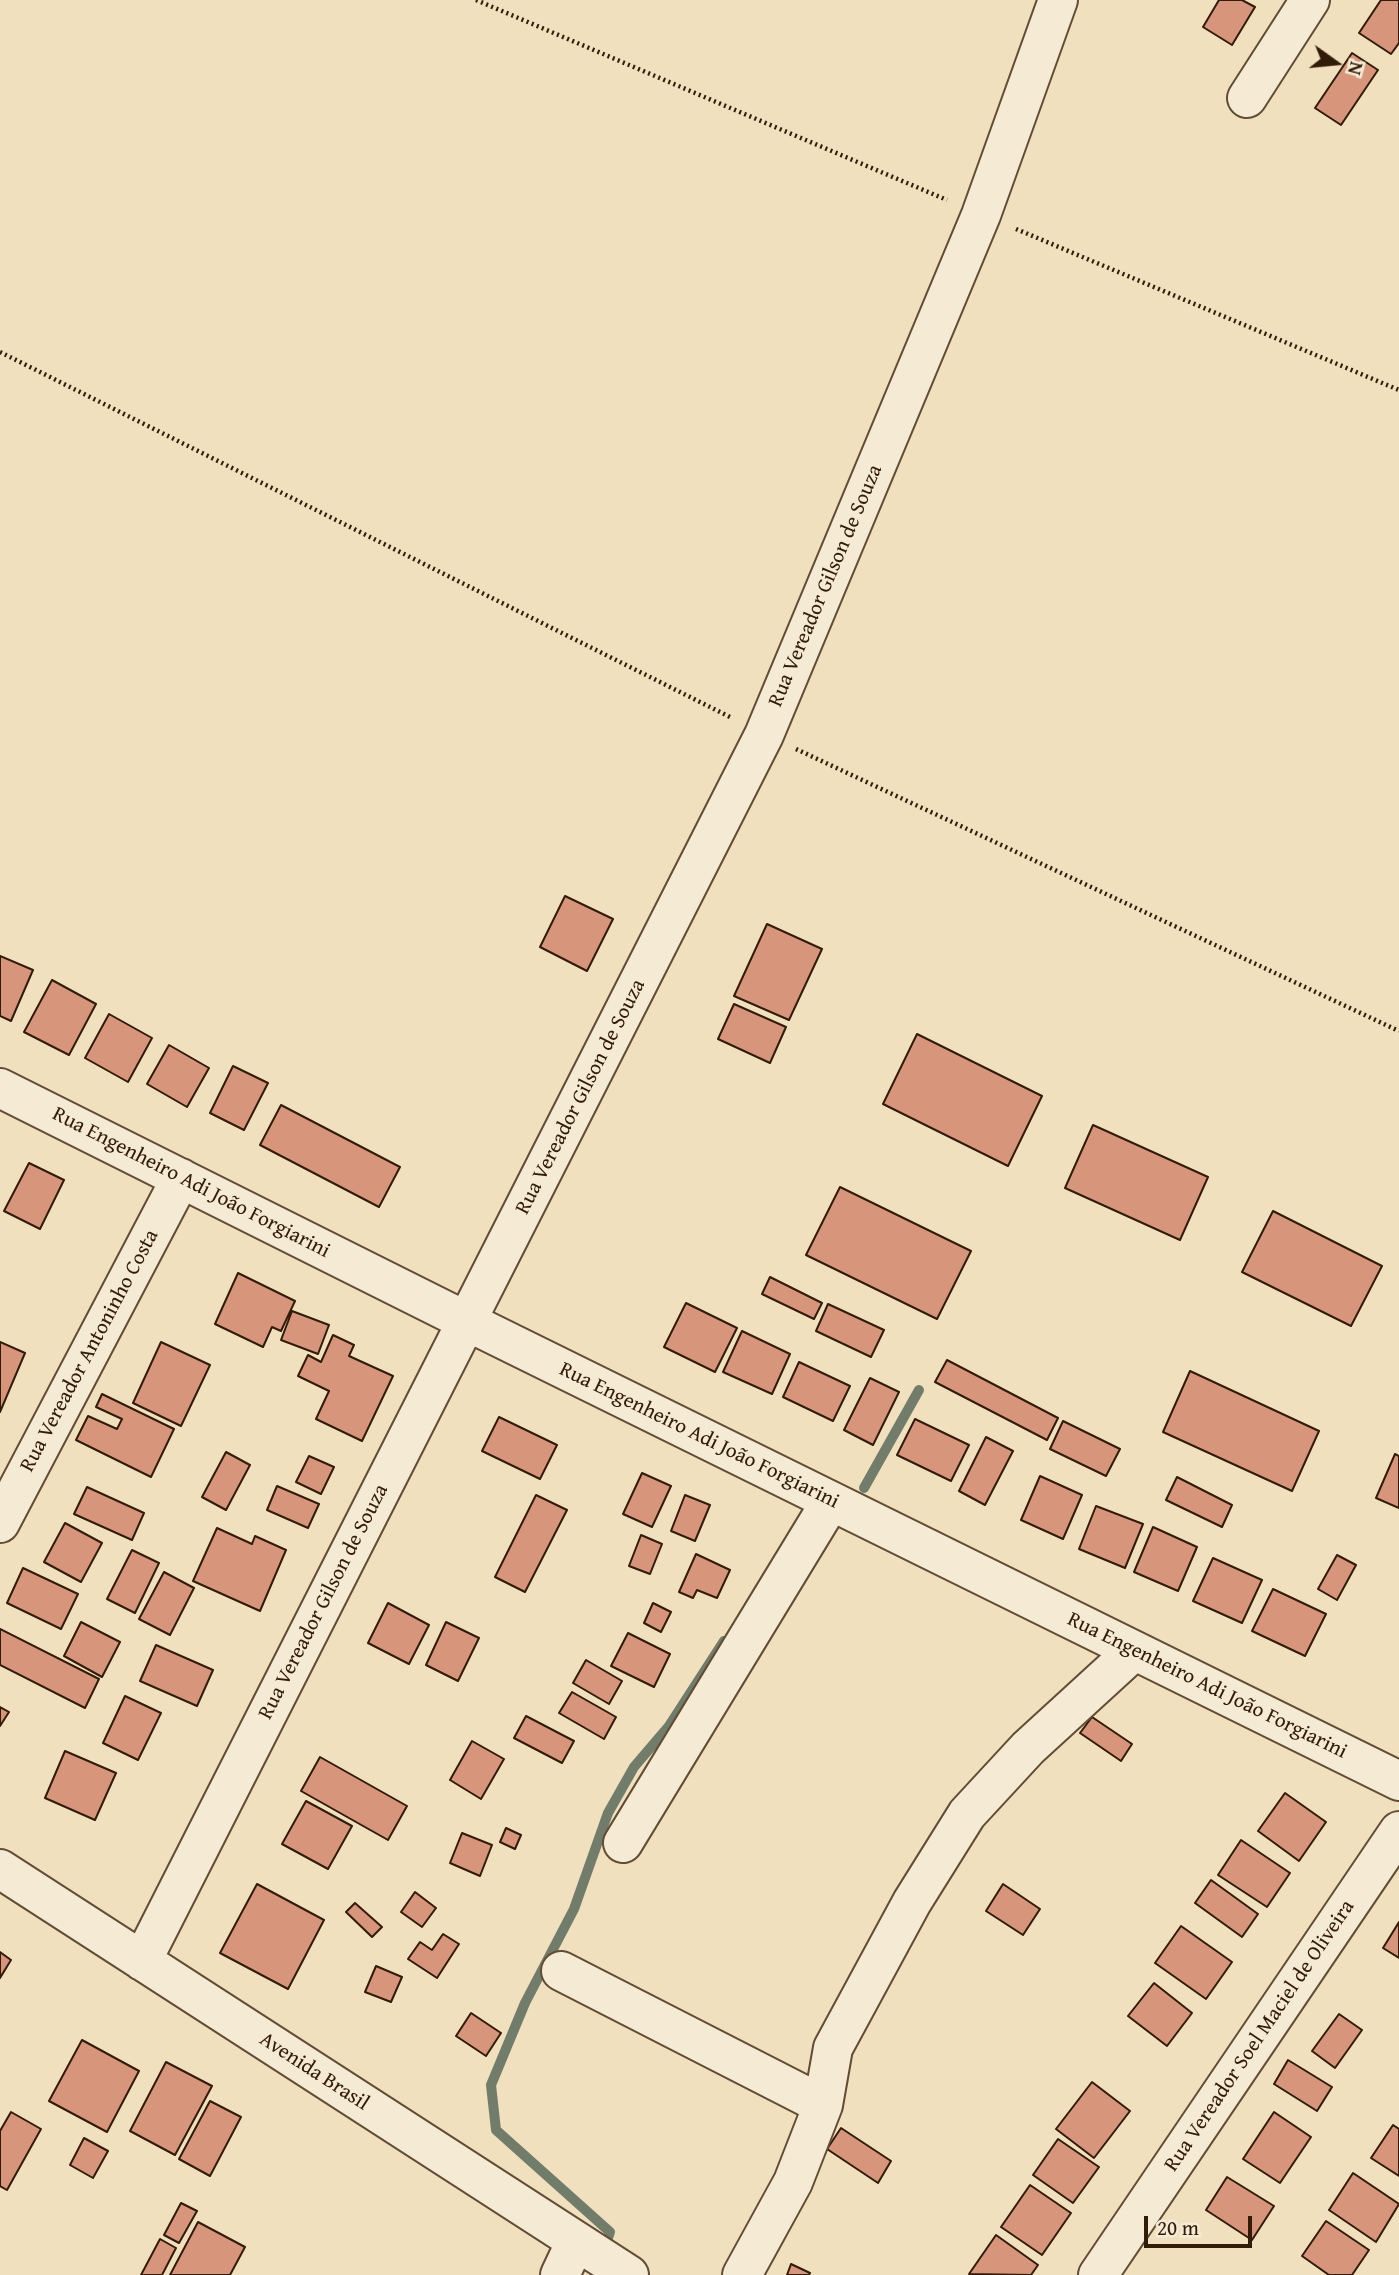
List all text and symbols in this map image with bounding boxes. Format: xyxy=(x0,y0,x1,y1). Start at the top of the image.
north arrow xyxy=(1301,28,1371,98)
text: N xyxy=(1341,59,1371,78)
street label: Rua Vereador Gilson de Souza xyxy=(764,461,888,711)
street label: Rua Vereador Gilson de Souza xyxy=(511,975,651,1219)
street label: Rua Engenheiro Adi João Forgiarini xyxy=(48,1102,334,1264)
street label: Rua Vereador Antoninho Costa xyxy=(15,1226,165,1476)
street label: Rua Engenheiro Adi João Forgiarini xyxy=(555,1357,843,1515)
street label: Rua Vereador Gilson de Souza xyxy=(254,1480,394,1724)
street label: Rua Engenheiro Adi João Forgiarini xyxy=(1063,1607,1351,1765)
street label: Rua Vereador Soel Maciel de Oliveira xyxy=(1160,1895,1360,2177)
street label: Avenida Brasil xyxy=(255,2027,373,2117)
scale bar xyxy=(1147,2202,1256,2246)
text: 20 m xyxy=(1157,2212,1199,2243)

